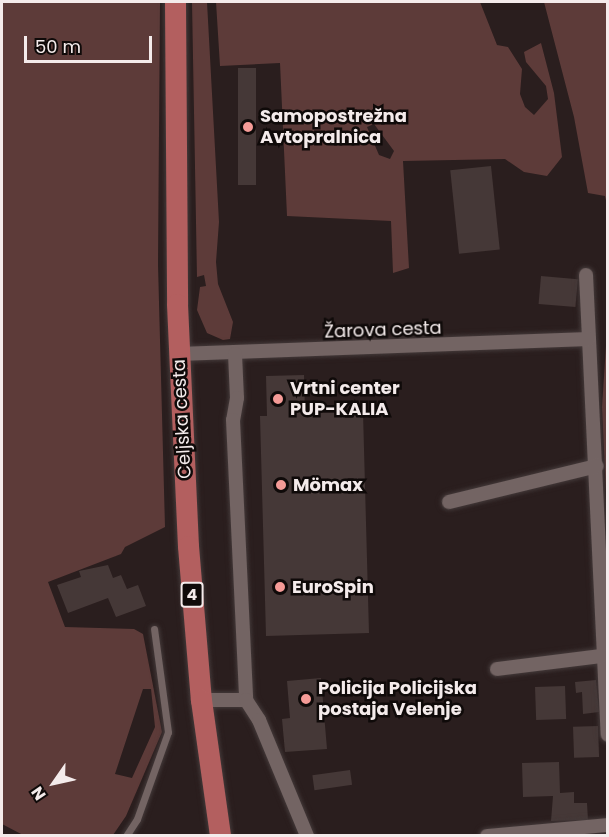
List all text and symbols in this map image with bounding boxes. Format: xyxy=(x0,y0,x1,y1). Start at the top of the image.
scale bar xyxy=(27,24,154,62)
text: 50 m xyxy=(35,34,81,59)
place label: Samopostrežna Avtopralnica xyxy=(260,106,407,148)
marker: Samopostrežna Avtopralnica xyxy=(241,120,255,134)
street label: Žarova cesta xyxy=(324,317,442,343)
street label: Celjska cesta xyxy=(168,359,196,479)
place label: Vrtni center PUP-KALIA xyxy=(290,378,400,420)
marker: Vrtni center PUP-KALIA xyxy=(271,392,285,406)
place label: Mömax xyxy=(293,474,363,496)
marker: Mömax xyxy=(274,478,288,492)
place label: EuroSpin xyxy=(292,576,374,598)
marker: EuroSpin xyxy=(273,580,287,594)
road number: 4 xyxy=(180,582,204,608)
place label: Policija Policijska postaja Velenje xyxy=(318,678,477,720)
marker: Policija Policijska postaja Velenje xyxy=(299,692,313,706)
north arrow xyxy=(24,753,84,813)
text: N xyxy=(26,782,52,805)

